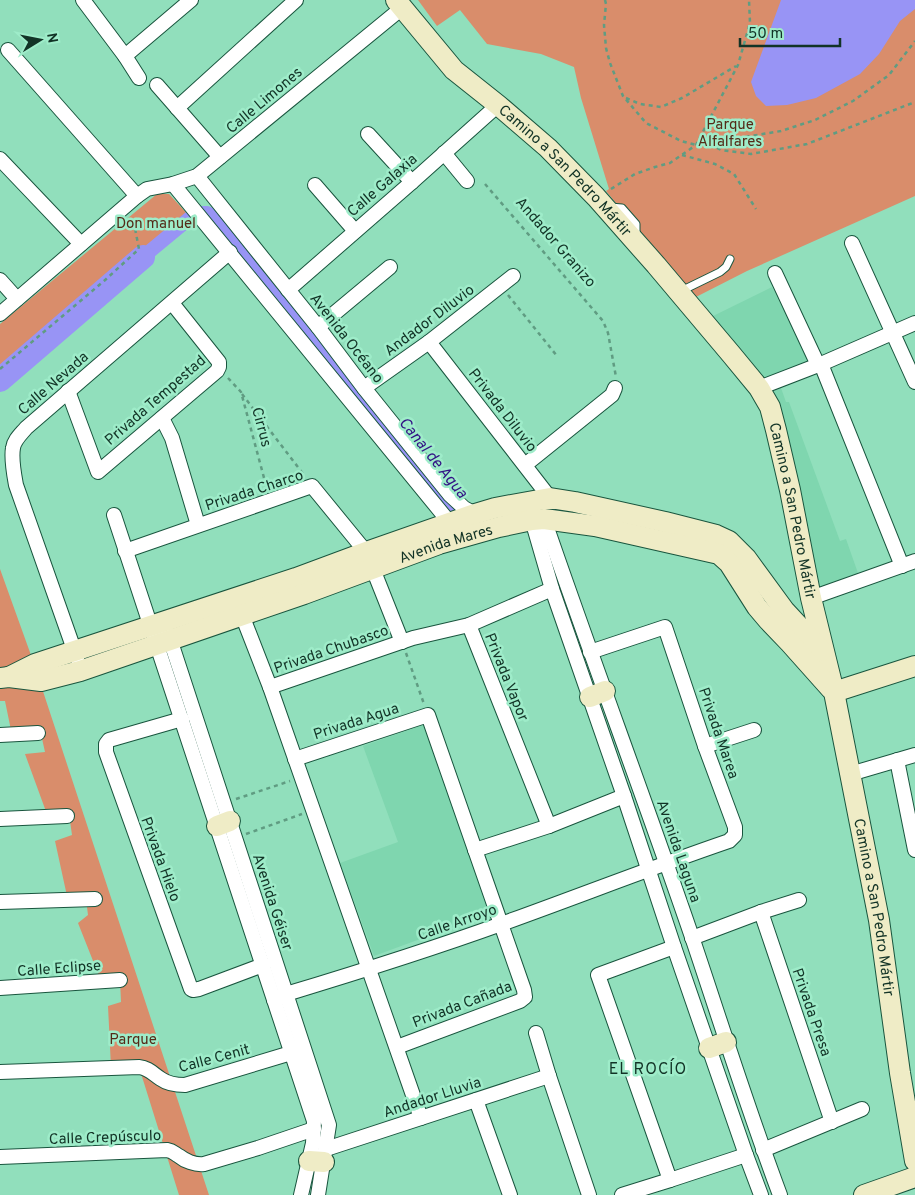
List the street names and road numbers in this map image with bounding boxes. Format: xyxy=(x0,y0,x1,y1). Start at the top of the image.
street label: Calle Limones xyxy=(223,64,307,139)
street label: Camino a San Pedro Mártir xyxy=(494,101,635,241)
street label: Calle Galaxia xyxy=(344,151,422,222)
street label: Andador Granizo xyxy=(510,194,599,292)
street label: Andador Diluvio xyxy=(381,281,479,361)
street label: Avenida Océano xyxy=(305,290,387,388)
street label: Calle Nevada xyxy=(15,348,93,420)
street label: Privada Tempestad xyxy=(102,352,210,450)
street label: Privada Diluvio xyxy=(463,365,540,456)
street label: Cirrus xyxy=(246,405,275,449)
street label: Camino a San Pedro Mártir xyxy=(763,421,819,601)
street label: Privada Charco xyxy=(203,467,306,516)
street label: Avenida Mares xyxy=(397,521,495,569)
street label: Privada Chubasco xyxy=(271,622,391,679)
street label: Privada Vapor xyxy=(479,631,532,725)
street label: Privada Marea xyxy=(693,685,742,782)
street label: Privada Agua xyxy=(311,700,402,745)
street label: Avenida Laguna xyxy=(651,798,704,905)
street label: Privada Hielo xyxy=(135,814,184,905)
street label: Camino a San Pedro Mártir xyxy=(848,817,897,998)
street label: Avenida Géiser xyxy=(247,852,296,953)
street label: Calle Arroyo xyxy=(415,901,500,946)
street label: Calle Eclipse xyxy=(17,957,102,982)
street label: Privada Presa xyxy=(787,966,835,1059)
street label: Privada Cañada xyxy=(410,978,515,1033)
street label: Calle Cenit xyxy=(177,1041,252,1078)
street label: Andador Lluvia xyxy=(381,1074,484,1123)
street label: Calle Crepúsculo xyxy=(49,1127,162,1150)

